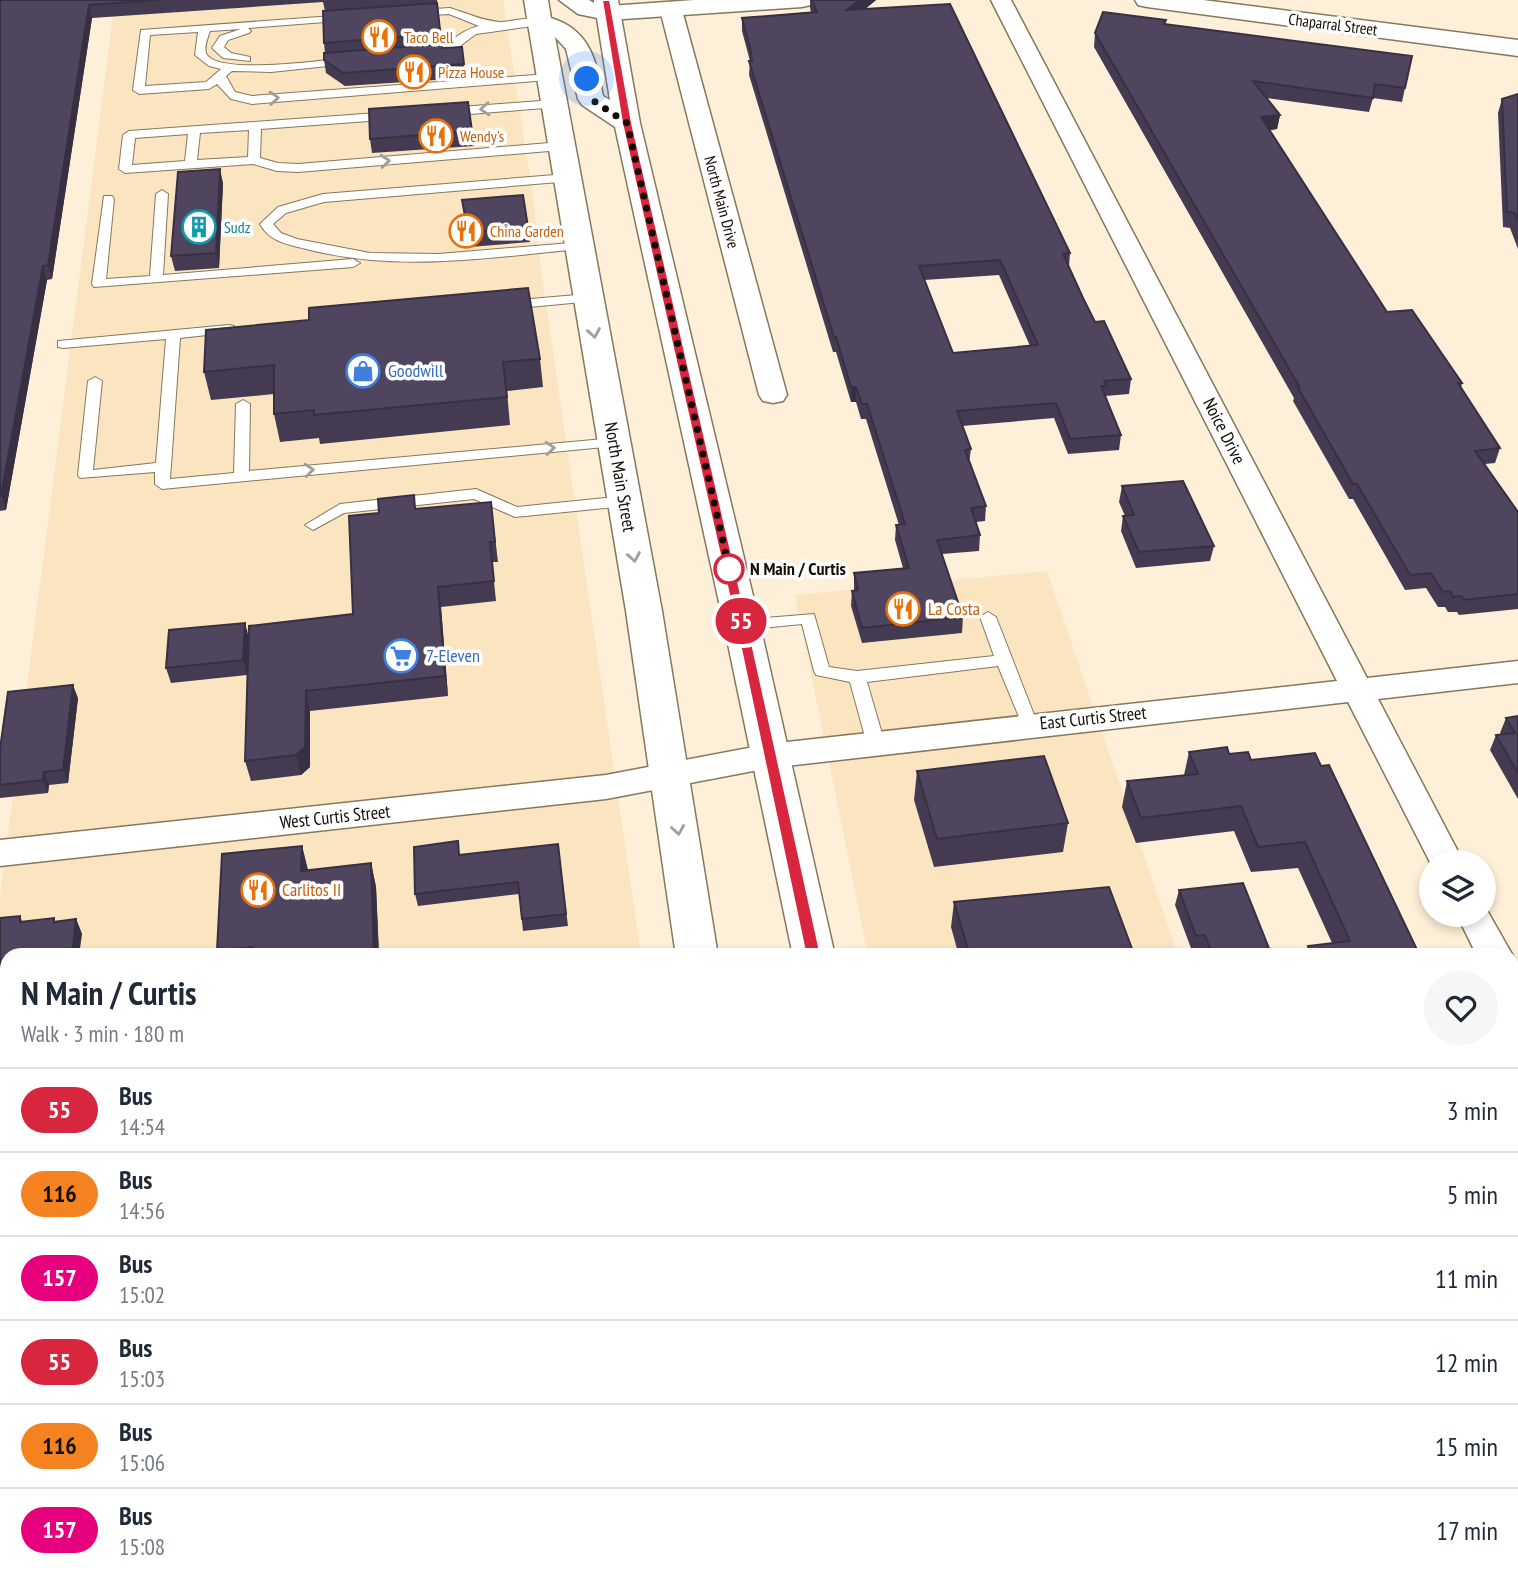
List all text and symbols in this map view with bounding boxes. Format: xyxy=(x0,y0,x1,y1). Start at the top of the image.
street label: Chaparral Street xyxy=(1287,9,1379,39)
restaurant icon: Taco Bell xyxy=(360,18,398,56)
place label: Taco Bell xyxy=(404,27,454,47)
restaurant icon: Pizza House xyxy=(395,53,433,91)
your location xyxy=(569,61,604,96)
place label: Pizza House xyxy=(438,62,504,82)
one-way arrow xyxy=(269,91,280,106)
one-way arrow xyxy=(479,101,490,116)
restaurant icon: Wendy's xyxy=(417,117,455,155)
place label: Wendy's xyxy=(460,126,504,146)
one-way arrow xyxy=(379,154,390,169)
street label: North Main Drive xyxy=(700,154,744,250)
building icon: Sudz xyxy=(180,208,218,246)
restaurant icon: China Garden xyxy=(447,212,485,250)
place label: Sudz xyxy=(224,217,251,237)
place label: China Garden xyxy=(490,221,564,241)
one-way arrow xyxy=(586,327,601,339)
shop icon: Goodwill xyxy=(344,352,382,390)
place label: Goodwill xyxy=(388,359,444,382)
street label: Noice Drive xyxy=(1198,394,1251,468)
street label: North Main Street xyxy=(600,420,641,534)
one-way arrow xyxy=(545,441,556,456)
one-way arrow xyxy=(304,463,315,478)
one-way arrow xyxy=(626,551,641,563)
marker: N Main / Curtis xyxy=(714,554,744,584)
place label: N Main / Curtis xyxy=(750,557,846,580)
restaurant icon: La Costa xyxy=(884,590,922,628)
place label: La Costa xyxy=(928,597,980,620)
line badge: 55 xyxy=(710,598,772,644)
text: 55 xyxy=(730,605,752,636)
supermarket icon: 7-Eleven xyxy=(382,637,420,675)
place label: 7-Eleven xyxy=(426,644,480,667)
street label: East Curtis Street xyxy=(1039,700,1147,735)
street label: West Curtis Street xyxy=(279,799,391,834)
one-way arrow xyxy=(670,824,685,836)
map controls xyxy=(1419,850,1496,927)
button: layers xyxy=(1419,850,1496,927)
restaurant icon: Carlitos II xyxy=(239,871,277,909)
place label: Carlitos II xyxy=(282,878,341,901)
text: N Main / Curtis xyxy=(21,971,197,1014)
button: heart xyxy=(1424,971,1498,1045)
text: Walk · 3 min · 180 m xyxy=(21,1019,184,1048)
text: Bus xyxy=(119,1079,152,1112)
text: 55 xyxy=(48,1094,71,1125)
text: 3 min xyxy=(1447,1094,1498,1127)
text: 14:54 xyxy=(119,1112,165,1141)
text: Bus xyxy=(119,1163,152,1196)
text: 116 xyxy=(42,1178,77,1209)
text: 5 min xyxy=(1447,1178,1498,1211)
text: 14:56 xyxy=(119,1196,165,1225)
text: Bus xyxy=(119,1247,152,1280)
text: 157 xyxy=(42,1262,77,1293)
text: 11 min xyxy=(1435,1262,1498,1295)
text: 15:02 xyxy=(119,1280,165,1309)
text: Bus xyxy=(119,1331,152,1364)
text: 55 xyxy=(48,1346,71,1377)
text: 12 min xyxy=(1435,1346,1498,1379)
text: 15:03 xyxy=(119,1364,165,1393)
text: Bus xyxy=(119,1415,152,1448)
text: 116 xyxy=(42,1430,77,1461)
text: 15 min xyxy=(1435,1430,1498,1463)
text: 15:06 xyxy=(119,1448,165,1477)
text: Bus xyxy=(119,1499,152,1532)
text: 157 xyxy=(42,1514,77,1545)
text: 17 min xyxy=(1436,1514,1498,1547)
text: 15:08 xyxy=(119,1532,165,1561)

